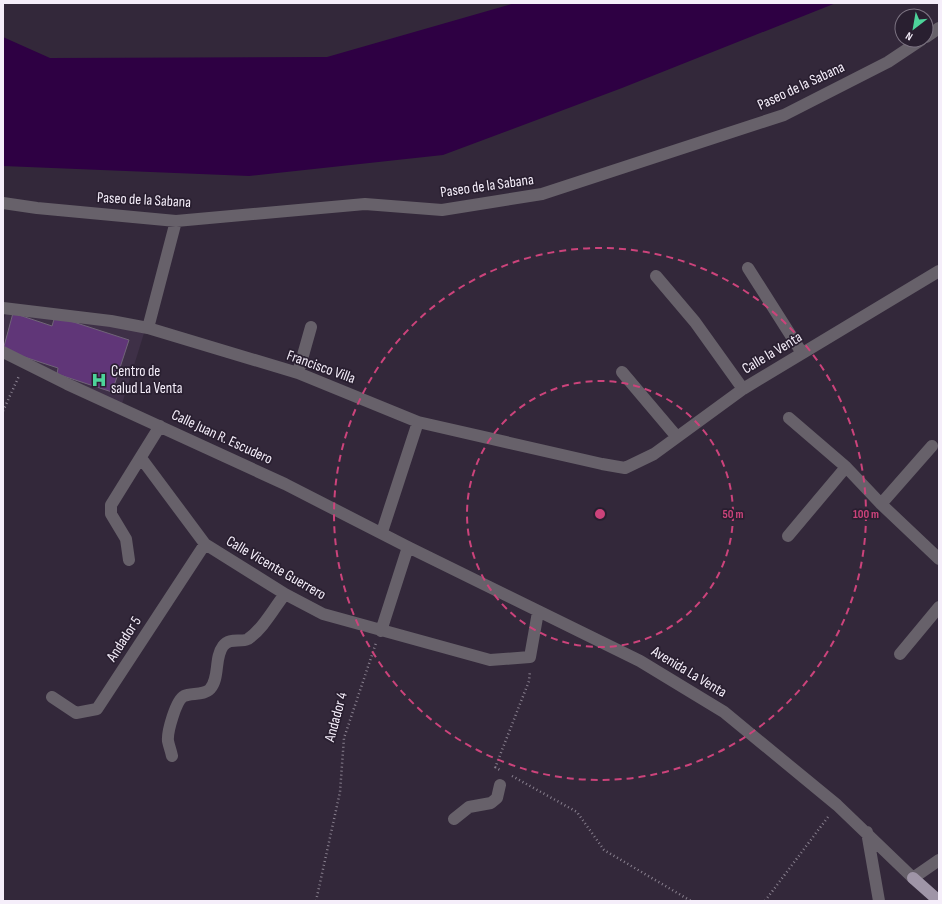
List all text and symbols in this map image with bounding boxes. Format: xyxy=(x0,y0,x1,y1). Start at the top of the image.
north arrow xyxy=(894,8,934,48)
text: N xyxy=(903,29,915,43)
street label: Paseo de la Sabana xyxy=(754,57,848,114)
street label: Paseo de la Sabana xyxy=(439,170,535,202)
street label: Paseo de la Sabana xyxy=(97,188,192,212)
street label: Calle la Venta xyxy=(738,328,806,378)
street label: Francisco Villa xyxy=(284,346,358,388)
place label: Centro de salud La Venta xyxy=(111,362,183,398)
hospital icon: Centro de salud La Venta xyxy=(90,371,108,389)
street label: Calle Juan R. Escudero xyxy=(168,405,276,469)
centre of rings xyxy=(593,507,607,521)
text: 50 m xyxy=(723,507,743,522)
text: 100 m xyxy=(853,507,879,522)
street label: Calle Vicente Guerrero xyxy=(223,532,329,604)
street label: Andador 5 xyxy=(102,613,146,666)
street label: Avenida La Venta xyxy=(647,642,730,702)
street label: Andador 4 xyxy=(320,690,352,745)

